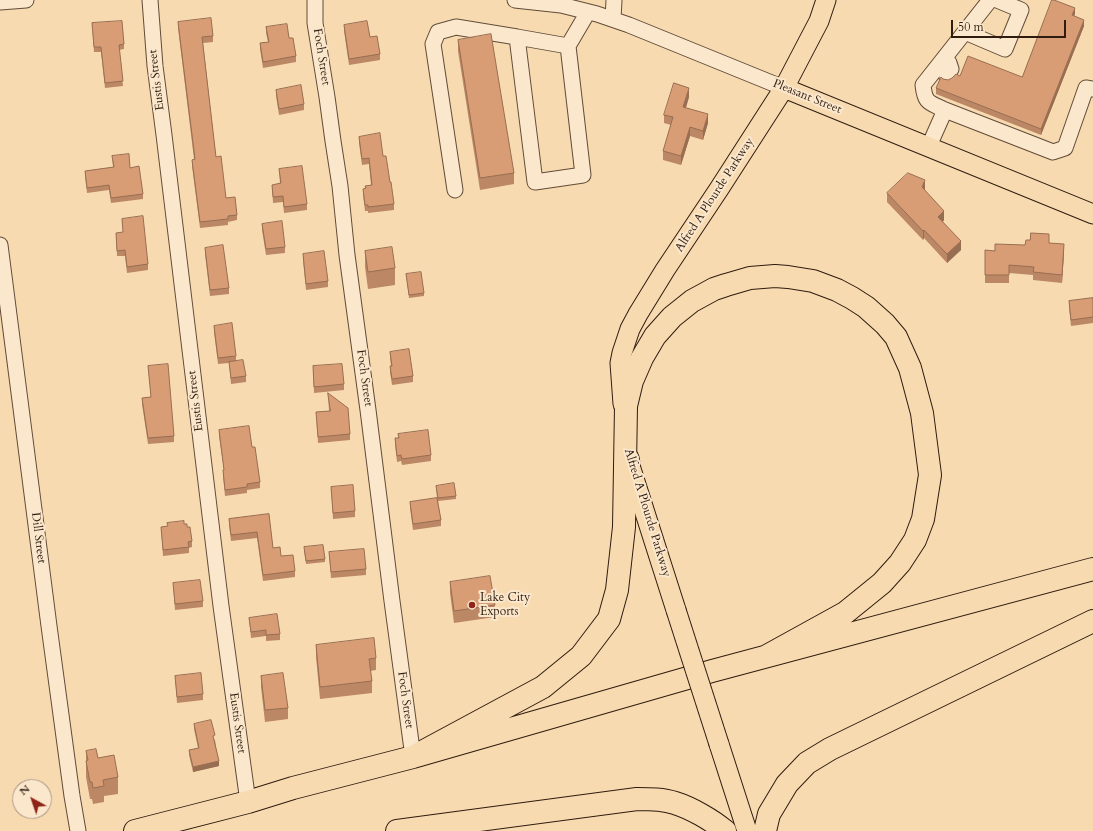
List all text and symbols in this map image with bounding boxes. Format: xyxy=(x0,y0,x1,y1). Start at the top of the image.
scale bar xyxy=(953,12,1068,38)
text: 50 m xyxy=(958,19,984,35)
street label: Foch Street xyxy=(309,27,333,87)
street label: Eustis Street xyxy=(146,49,168,111)
street label: Pleasant Street xyxy=(771,77,843,117)
street label: Alfred A Plourde Parkway xyxy=(673,135,757,255)
street label: Foch Street xyxy=(353,349,375,407)
street label: Eustis Street xyxy=(185,370,207,432)
street label: Alfred A Plourde Parkway xyxy=(621,447,673,579)
street label: Dill Street xyxy=(28,512,48,564)
place label: Lake City Exports xyxy=(480,591,530,619)
marker: Lake City Exports xyxy=(467,600,477,610)
street label: Foch Street xyxy=(394,671,416,729)
street label: Eustis Street xyxy=(226,692,248,754)
north arrow xyxy=(12,779,52,819)
text: N xyxy=(16,781,33,799)

